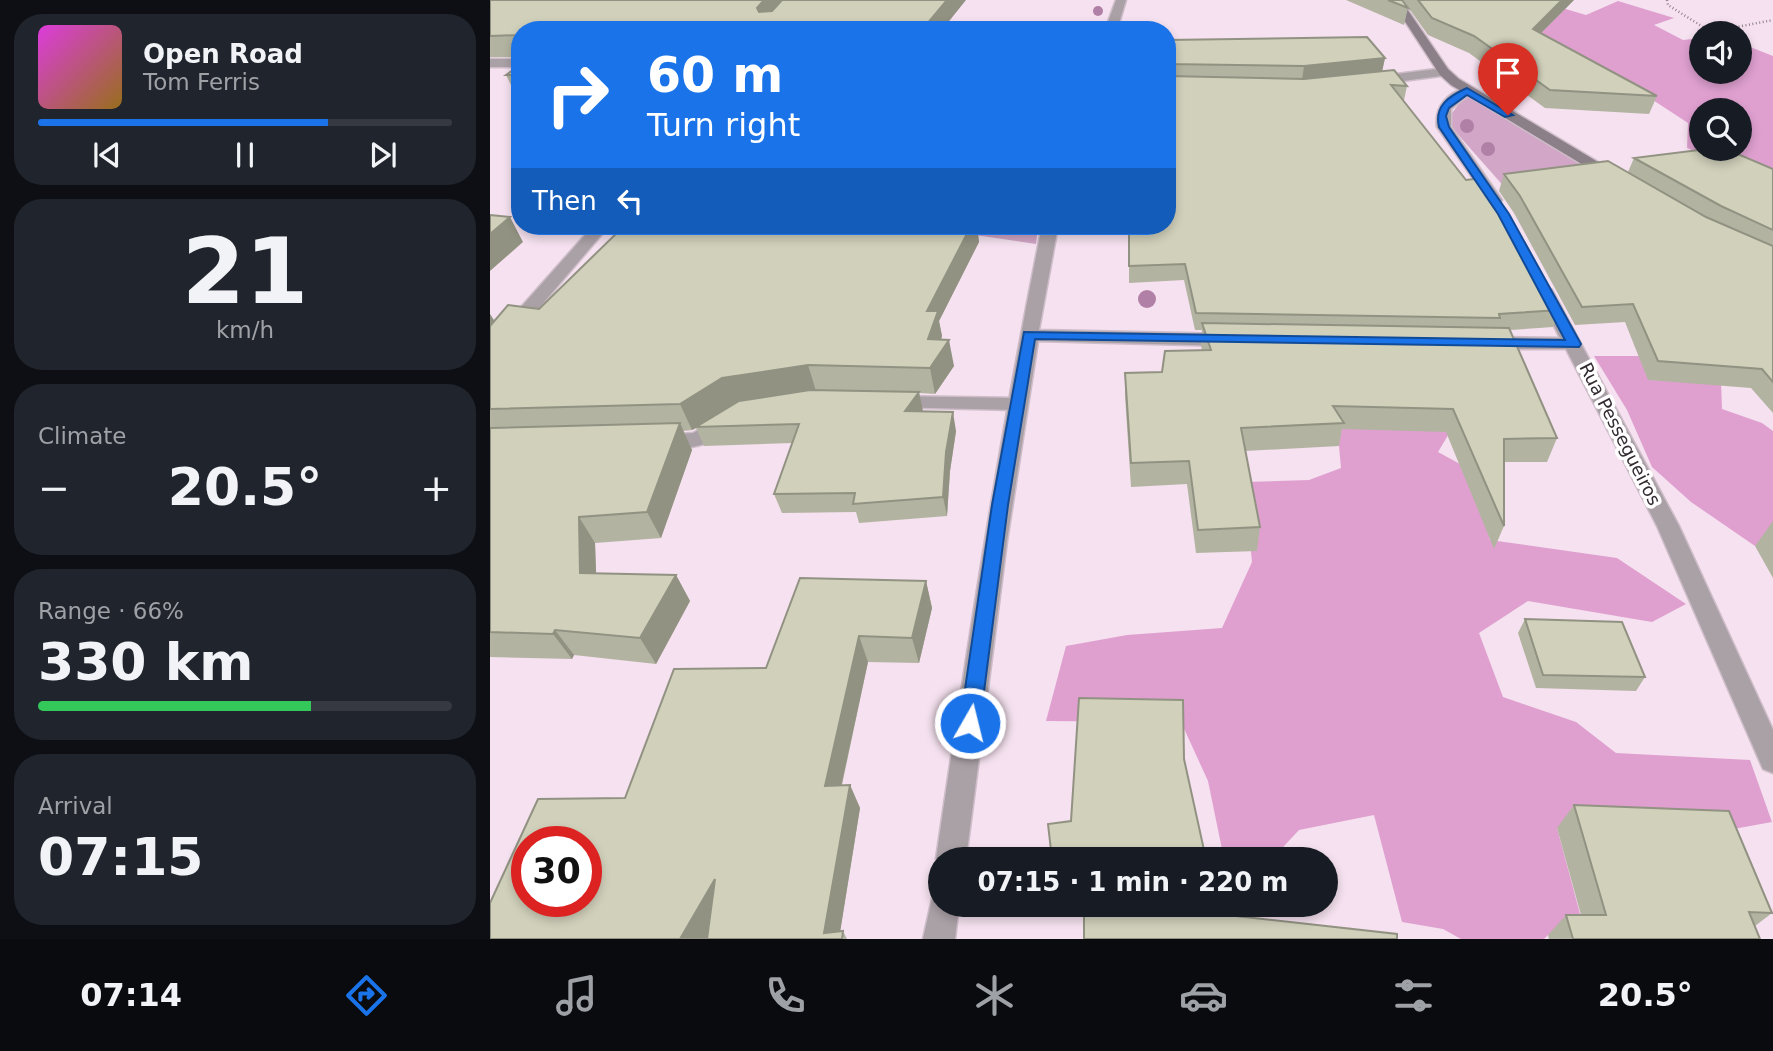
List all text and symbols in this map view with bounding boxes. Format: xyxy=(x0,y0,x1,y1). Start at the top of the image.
map controls xyxy=(1689,21,1752,161)
button: sound xyxy=(1689,21,1752,84)
text: Open Road xyxy=(143,39,303,69)
pin xyxy=(1478,43,1538,115)
text: 60 m xyxy=(647,47,783,104)
icon: right xyxy=(532,49,623,140)
icon: arrive xyxy=(1489,54,1527,92)
text: Tom Ferris xyxy=(143,69,260,95)
button: search xyxy=(1689,98,1752,161)
text: Turn right xyxy=(647,106,800,144)
icon: previous xyxy=(88,136,126,174)
icon: pause xyxy=(226,136,264,174)
icon: next xyxy=(364,136,402,174)
icon: left xyxy=(611,182,649,220)
text: Then xyxy=(532,186,597,216)
text: 21 xyxy=(182,219,308,324)
text: km/h xyxy=(216,317,274,343)
street label: Rua Pessegueiros xyxy=(1575,359,1666,509)
text: Climate xyxy=(38,423,127,449)
text: 20.5° xyxy=(168,457,322,517)
text: − xyxy=(38,466,70,510)
text: + xyxy=(420,466,452,510)
text: Range · 66% xyxy=(38,598,184,624)
text: 330 km xyxy=(38,632,253,692)
position arrow xyxy=(933,686,1007,760)
text: Arrival xyxy=(38,793,113,819)
speed limit sign: 30 xyxy=(511,826,602,917)
text: 07:15 xyxy=(38,827,204,887)
text: 07:15 · 1 min · 220 m xyxy=(978,867,1288,897)
icon: directions xyxy=(342,971,391,1020)
icon: music xyxy=(552,971,601,1020)
icon: phone xyxy=(761,971,810,1020)
icon: climate xyxy=(970,971,1019,1020)
icon: car xyxy=(1179,971,1228,1020)
icon: filters xyxy=(1389,971,1438,1020)
text: 07:14 xyxy=(80,976,182,1014)
text: 20.5° xyxy=(1598,976,1693,1014)

